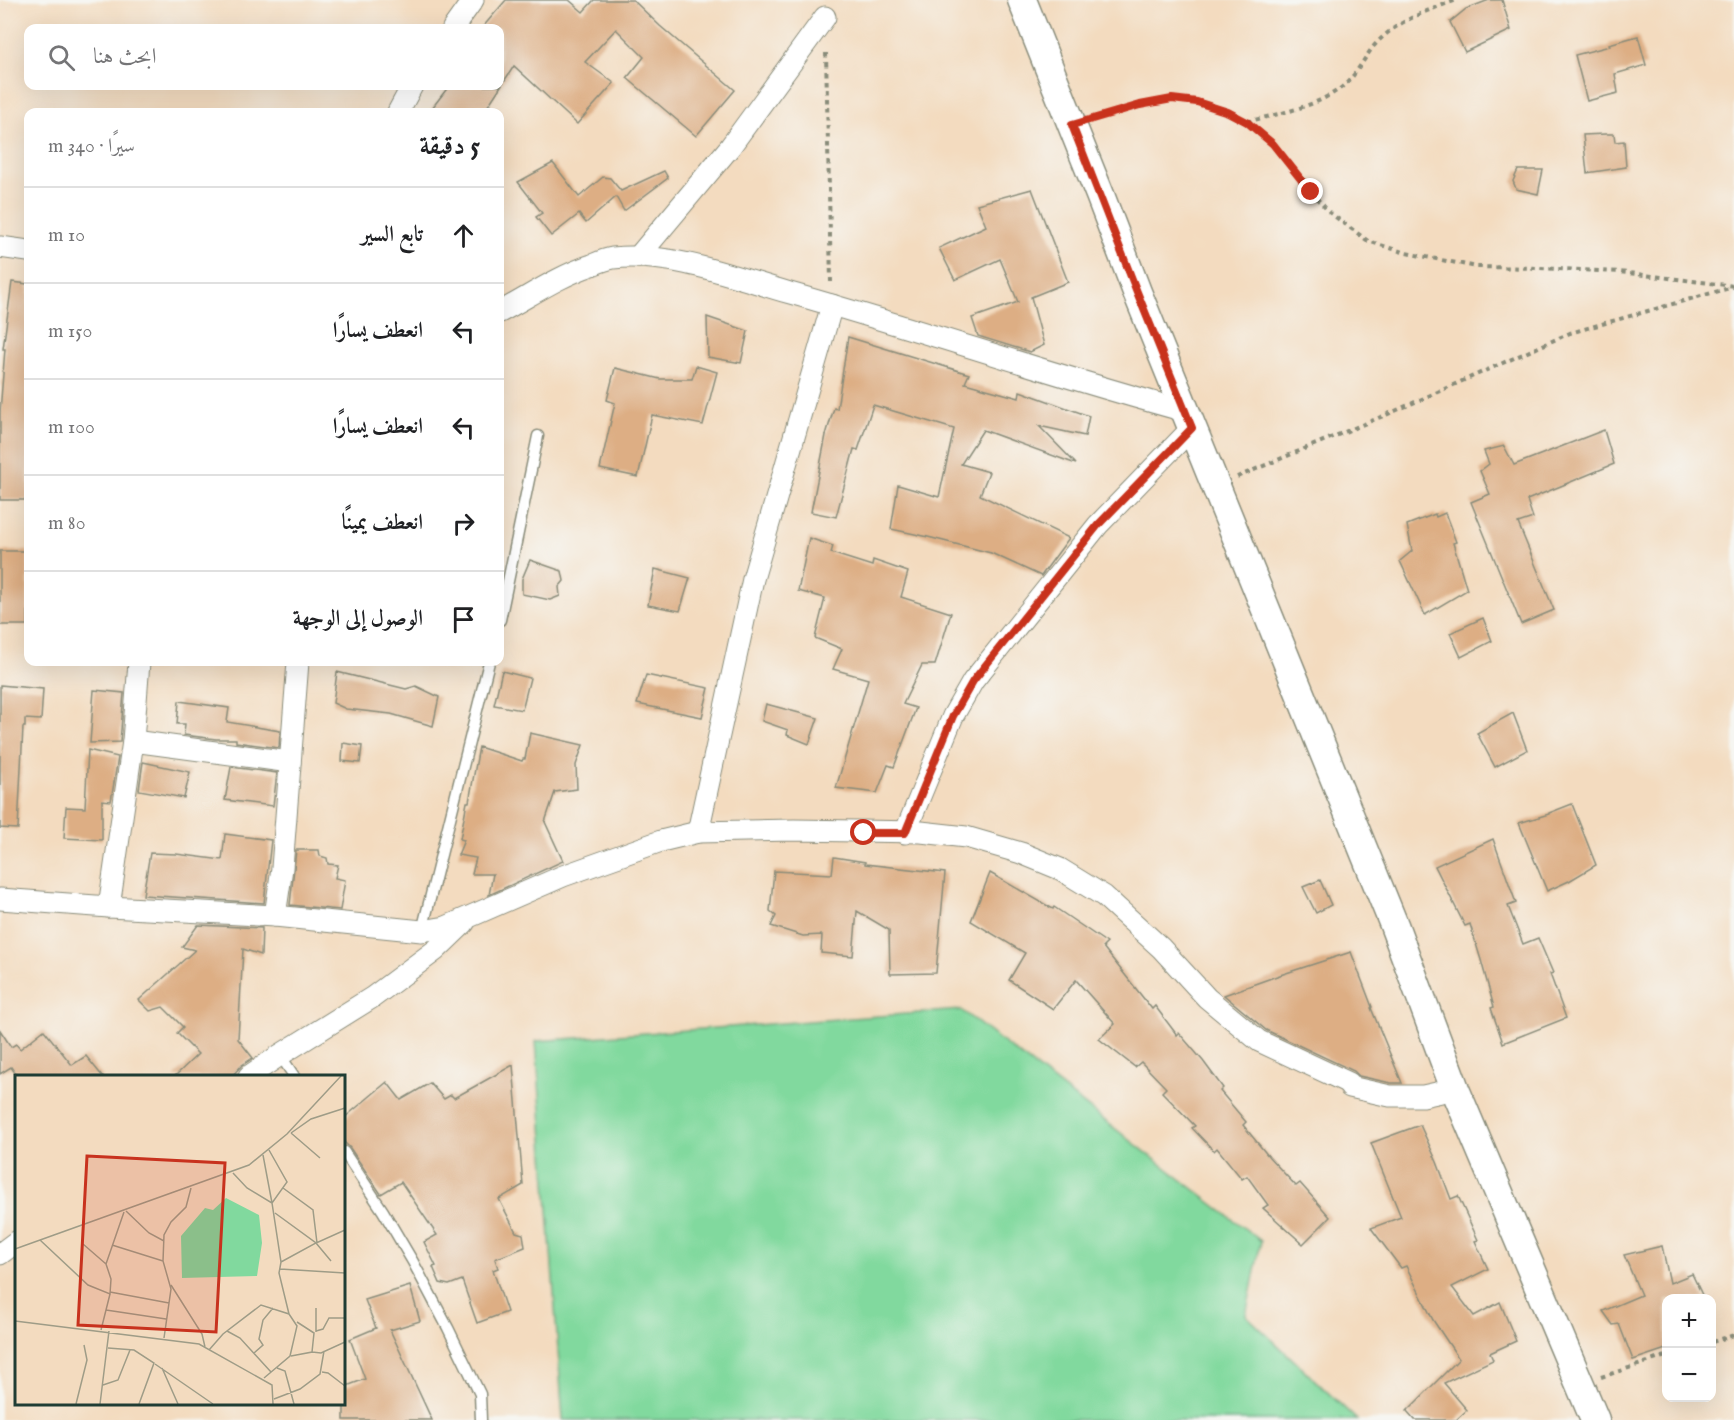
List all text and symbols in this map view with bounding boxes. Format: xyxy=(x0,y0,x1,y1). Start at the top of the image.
search box xyxy=(24,24,504,90)
icon: search xyxy=(45,41,78,74)
text: ابحث هنا xyxy=(93,43,156,71)
text: 5 دقيقة xyxy=(420,130,480,163)
text: سيرًا · 340 m xyxy=(48,134,135,159)
route end xyxy=(1297,178,1323,204)
icon: ahead xyxy=(447,219,480,252)
text: تابع السير xyxy=(361,221,423,249)
text: 10 m xyxy=(48,223,85,248)
icon: left xyxy=(447,315,480,348)
text: انعطف يسارًا xyxy=(333,317,423,345)
text: 150 m xyxy=(48,319,92,344)
icon: left xyxy=(447,411,480,444)
text: انعطف يسارًا xyxy=(333,413,423,441)
text: 100 m xyxy=(48,415,95,440)
icon: right xyxy=(447,507,480,540)
text: انعطف يمينًا xyxy=(342,509,423,537)
text: 80 m xyxy=(48,511,86,536)
icon: arrive xyxy=(447,603,480,636)
text: الوصول إلى الوجهة xyxy=(293,605,423,633)
route start xyxy=(850,819,876,845)
inset map xyxy=(15,1075,345,1405)
map controls xyxy=(1662,1294,1716,1402)
button: + xyxy=(1662,1294,1716,1348)
button: − xyxy=(1662,1348,1716,1402)

